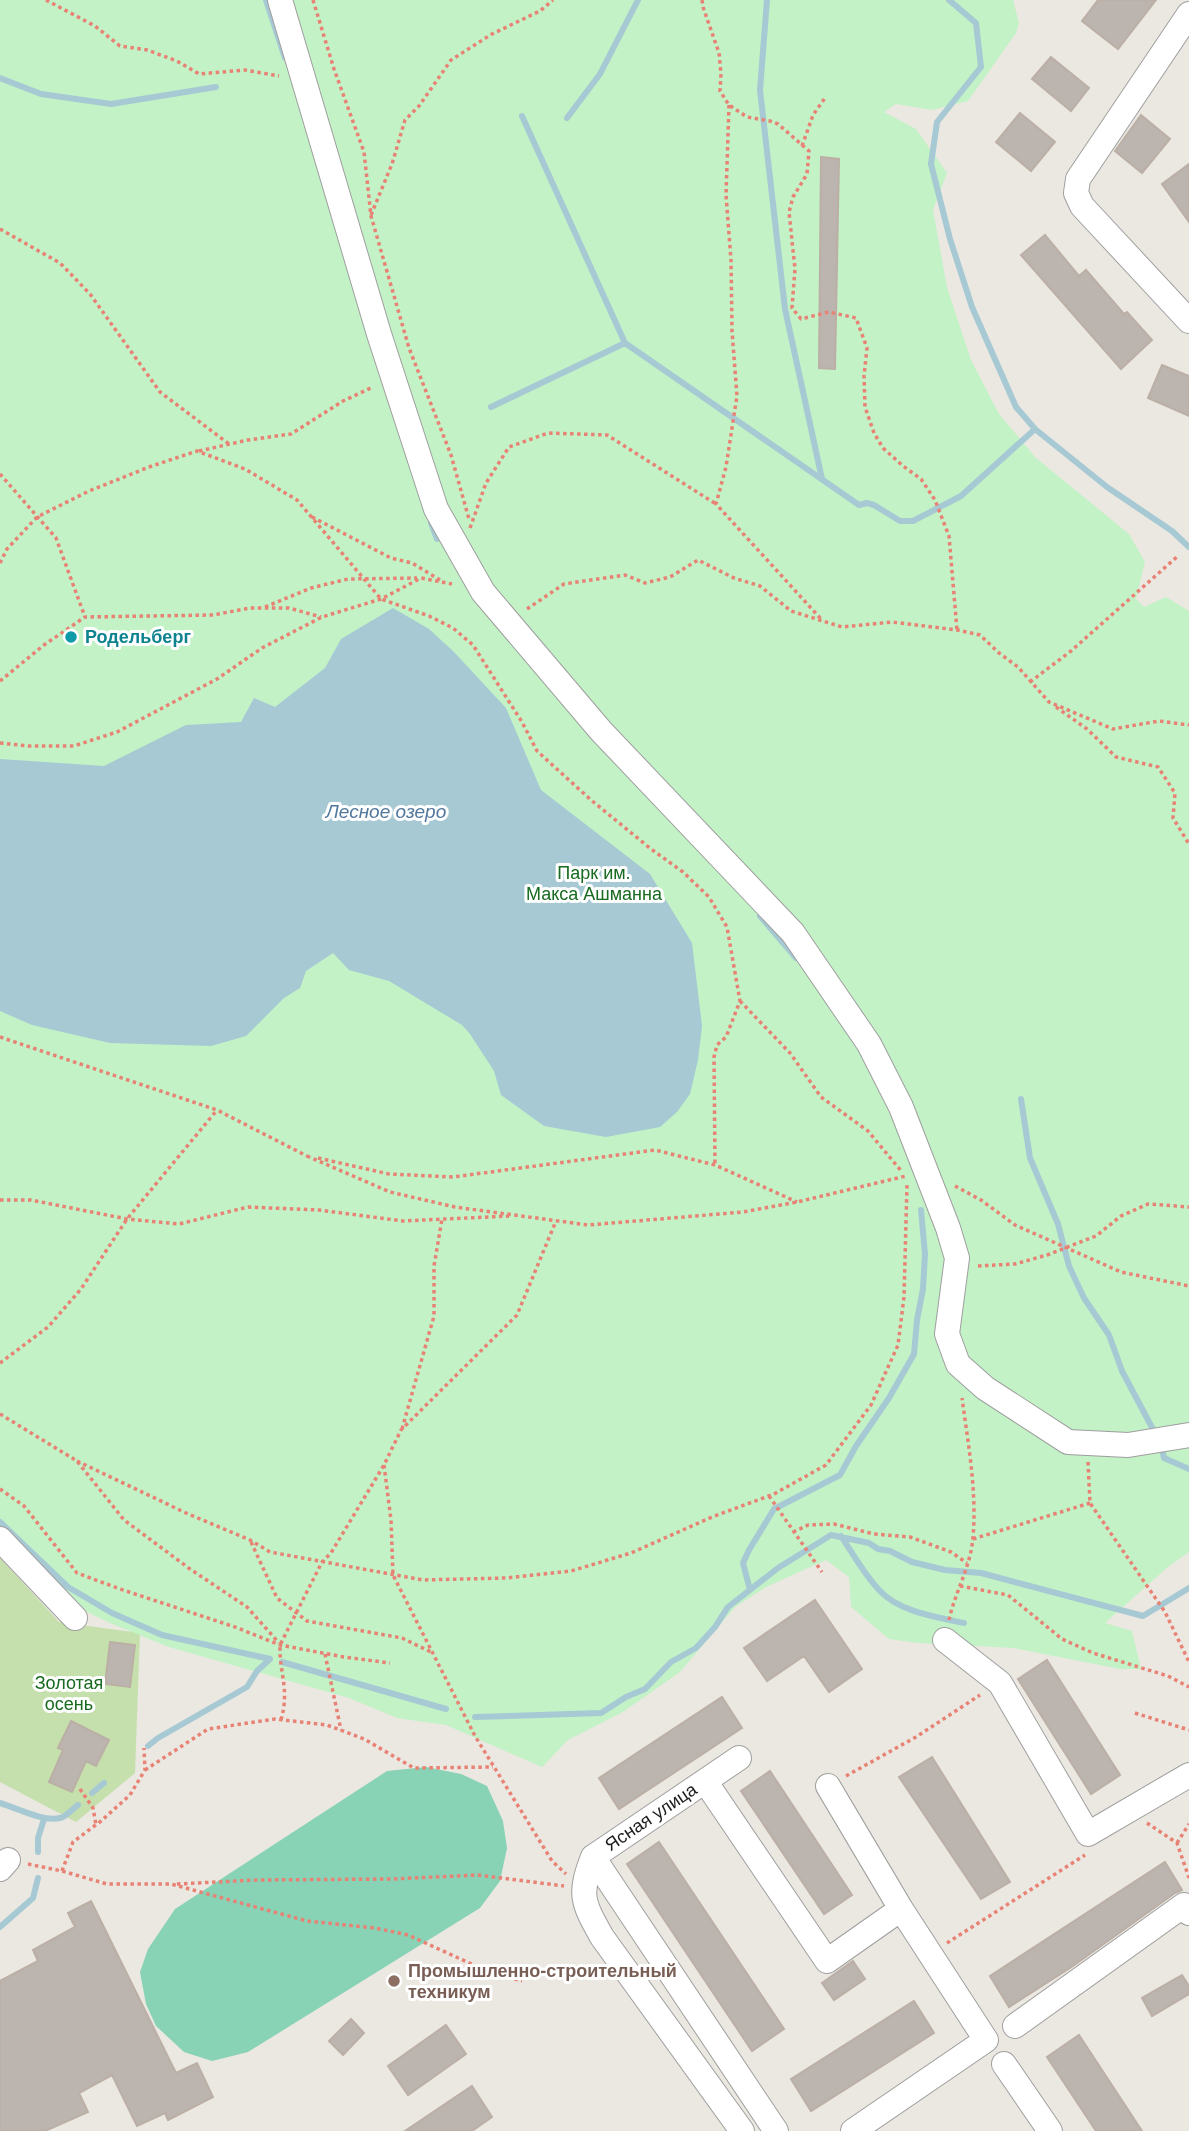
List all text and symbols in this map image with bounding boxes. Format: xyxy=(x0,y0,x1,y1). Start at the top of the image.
place label: Родельберг xyxy=(85,627,191,647)
marker: Родельберг xyxy=(63,629,79,645)
water label: Лесное озеро xyxy=(324,801,446,822)
park label: Парк им. Макса Ашманна xyxy=(526,863,663,904)
park label: Золотая осень xyxy=(35,1673,103,1714)
street label: Ясная улица xyxy=(601,1778,701,1855)
place label: Промышленно-строительный техникум xyxy=(408,1961,677,2002)
marker: Промышленно-строительный техникум xyxy=(386,1973,402,1989)

